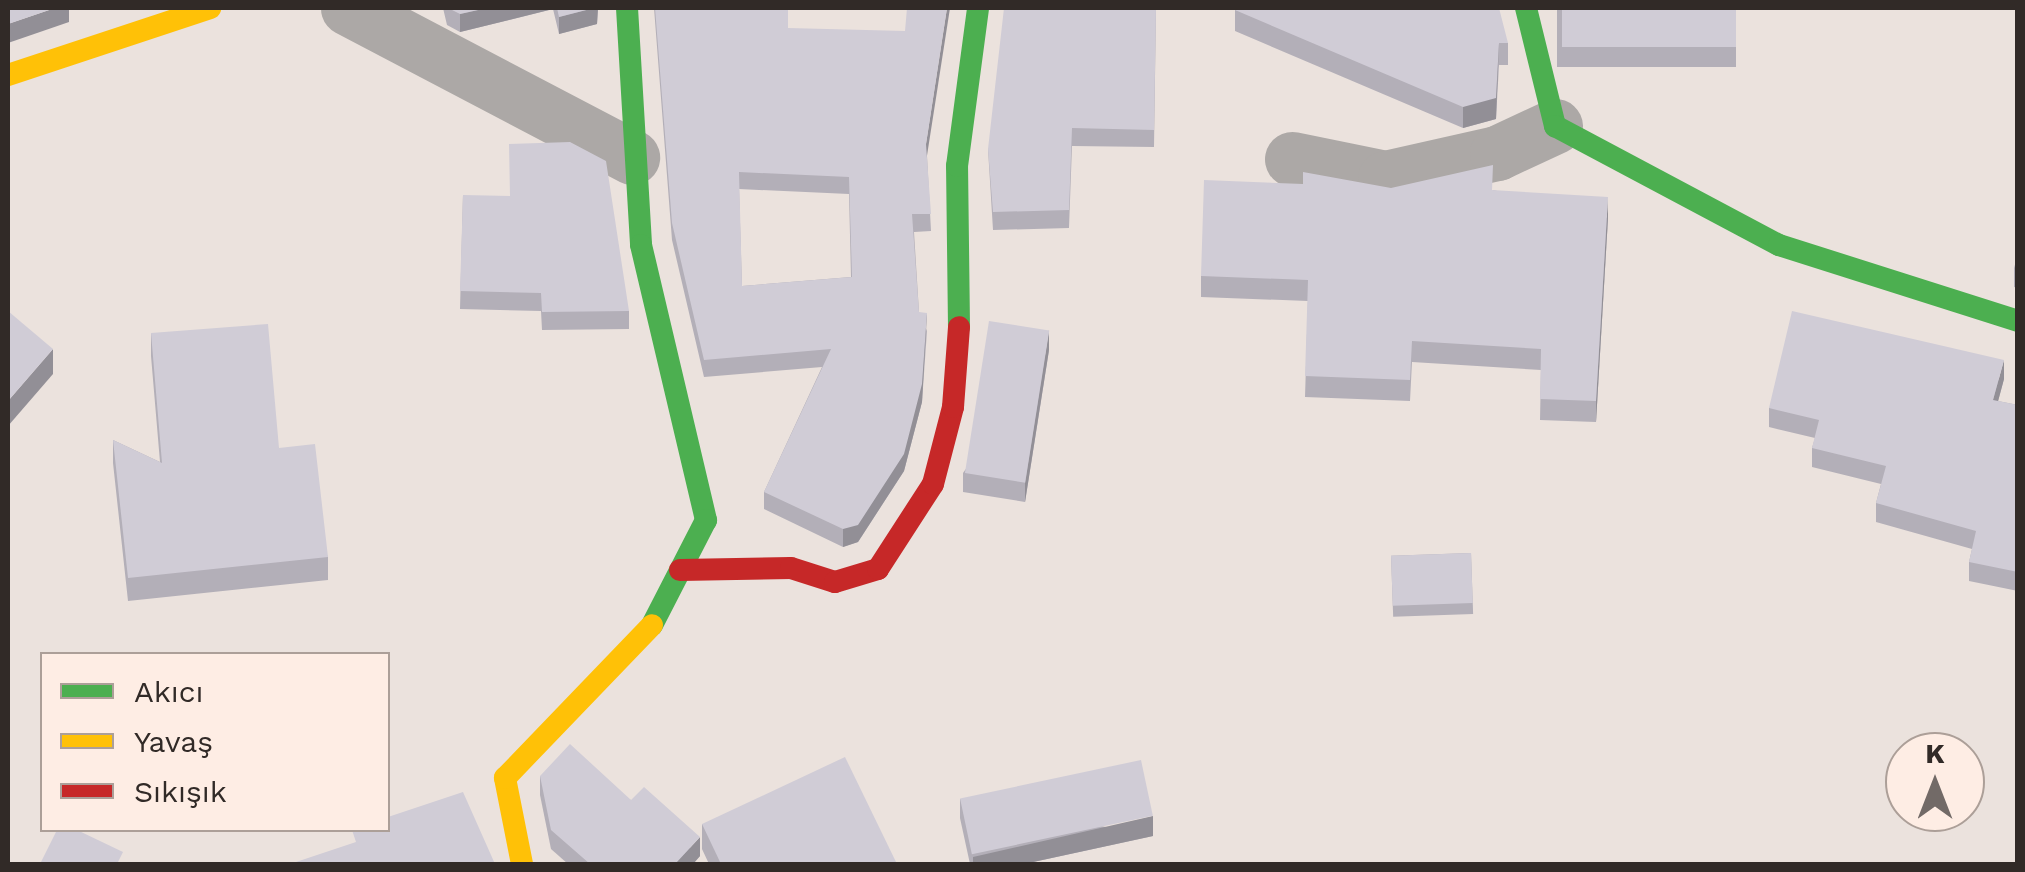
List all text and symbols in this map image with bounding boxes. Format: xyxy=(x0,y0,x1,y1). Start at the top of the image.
legend xyxy=(40,652,390,832)
text: Akıcı xyxy=(134,674,204,709)
text: Yavaş xyxy=(134,724,213,759)
north arrow xyxy=(1885,732,1985,832)
text: K xyxy=(1925,737,1945,770)
text: Sıkışık xyxy=(134,774,227,809)

